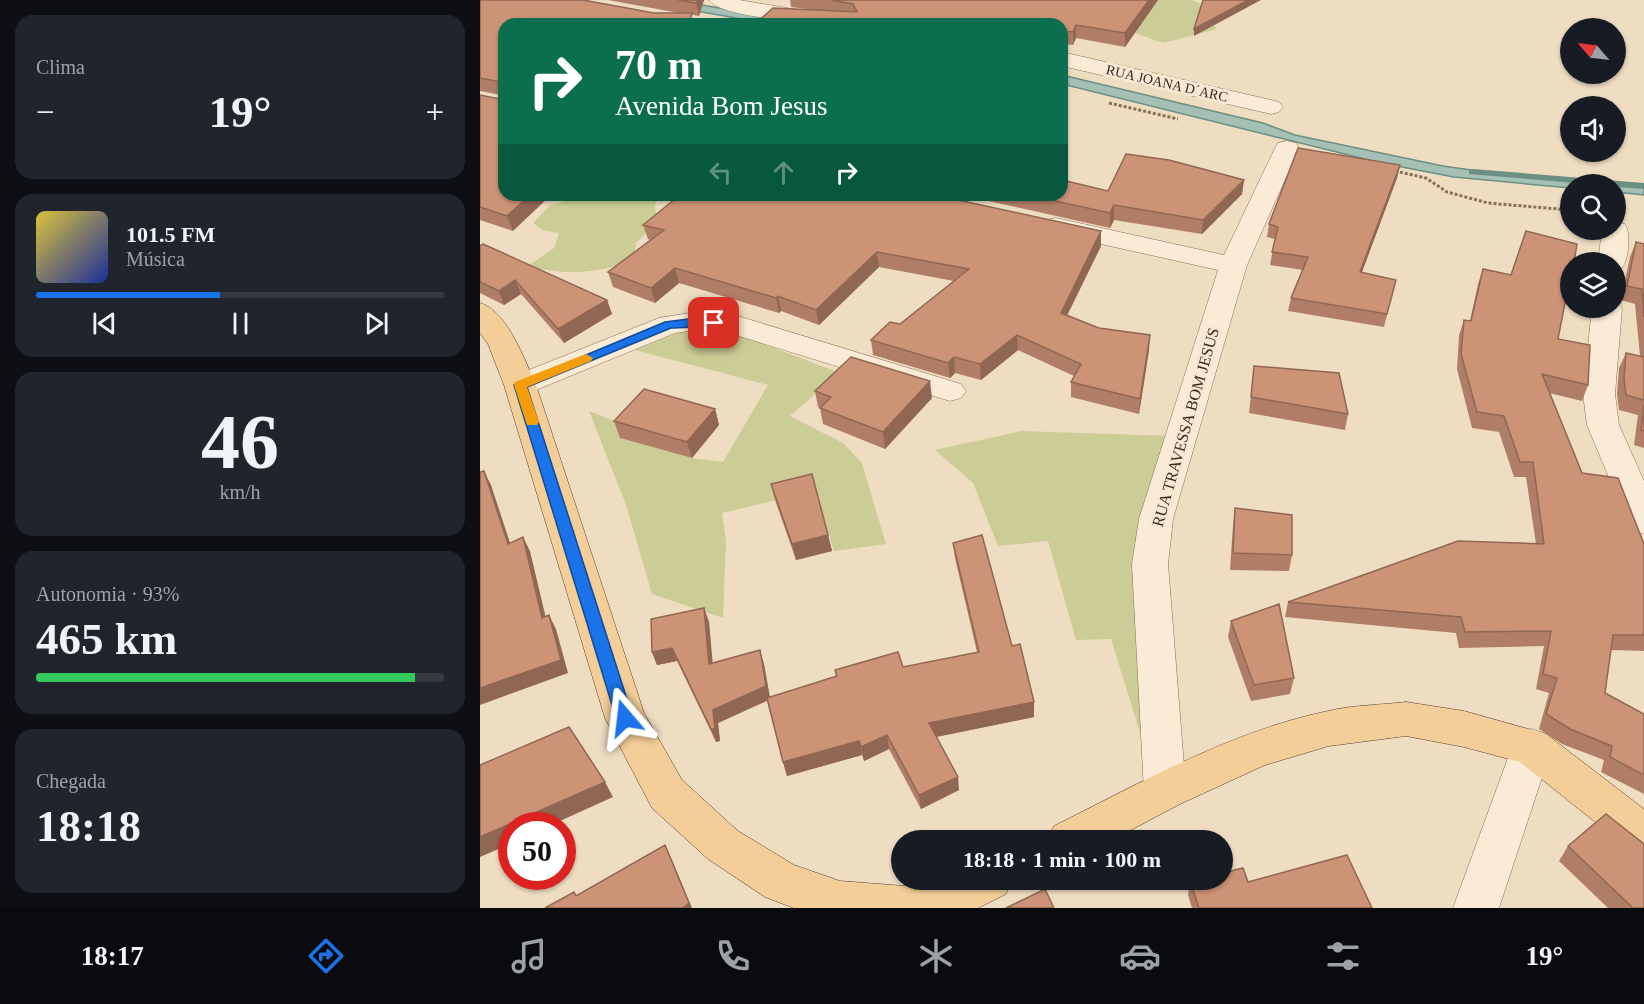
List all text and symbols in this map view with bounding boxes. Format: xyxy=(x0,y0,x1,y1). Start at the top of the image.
north arrow xyxy=(1560,18,1626,84)
map controls xyxy=(1560,18,1626,318)
icon: right xyxy=(516,42,594,120)
text: 70 m xyxy=(615,42,703,88)
text: Clima xyxy=(36,56,85,78)
street label: RUA JOANA D´ARC xyxy=(1105,62,1229,105)
text: 19° xyxy=(209,87,272,137)
text: Avenida Bom Jesus xyxy=(615,91,827,121)
text: − xyxy=(36,94,55,130)
text: + xyxy=(425,94,444,130)
button: sound xyxy=(1560,96,1626,162)
icon: left xyxy=(704,156,737,189)
icon: ahead xyxy=(767,156,800,189)
icon: right xyxy=(830,156,863,189)
button: search xyxy=(1560,174,1626,240)
text: 101.5 FM xyxy=(126,222,215,247)
text: Música xyxy=(126,248,185,270)
button: layers xyxy=(1560,252,1626,318)
pin xyxy=(688,297,739,348)
icon: arrive xyxy=(697,306,730,339)
icon: previous xyxy=(88,307,121,340)
icon: pause xyxy=(224,307,257,340)
icon: next xyxy=(360,307,393,340)
street label: RUA TRAVESSA BOM JESUS xyxy=(1149,326,1222,529)
text: 46 xyxy=(201,398,279,485)
text: km/h xyxy=(219,481,261,503)
text: Autonomia · 93% xyxy=(36,583,179,605)
text: 465 km xyxy=(36,614,177,664)
position arrow xyxy=(593,686,657,750)
text: Chegada xyxy=(36,770,106,792)
text: 18:18 xyxy=(36,801,141,851)
speed limit sign: 50 xyxy=(498,812,576,890)
text: 18:18 · 1 min · 100 m xyxy=(963,847,1161,872)
icon: directions xyxy=(305,935,347,977)
icon: music xyxy=(508,935,550,977)
icon: phone xyxy=(712,935,754,977)
icon: climate xyxy=(915,935,957,977)
icon: car xyxy=(1119,935,1161,977)
icon: filters xyxy=(1322,935,1364,977)
text: 18:17 xyxy=(81,941,144,971)
text: 19° xyxy=(1525,941,1563,971)

